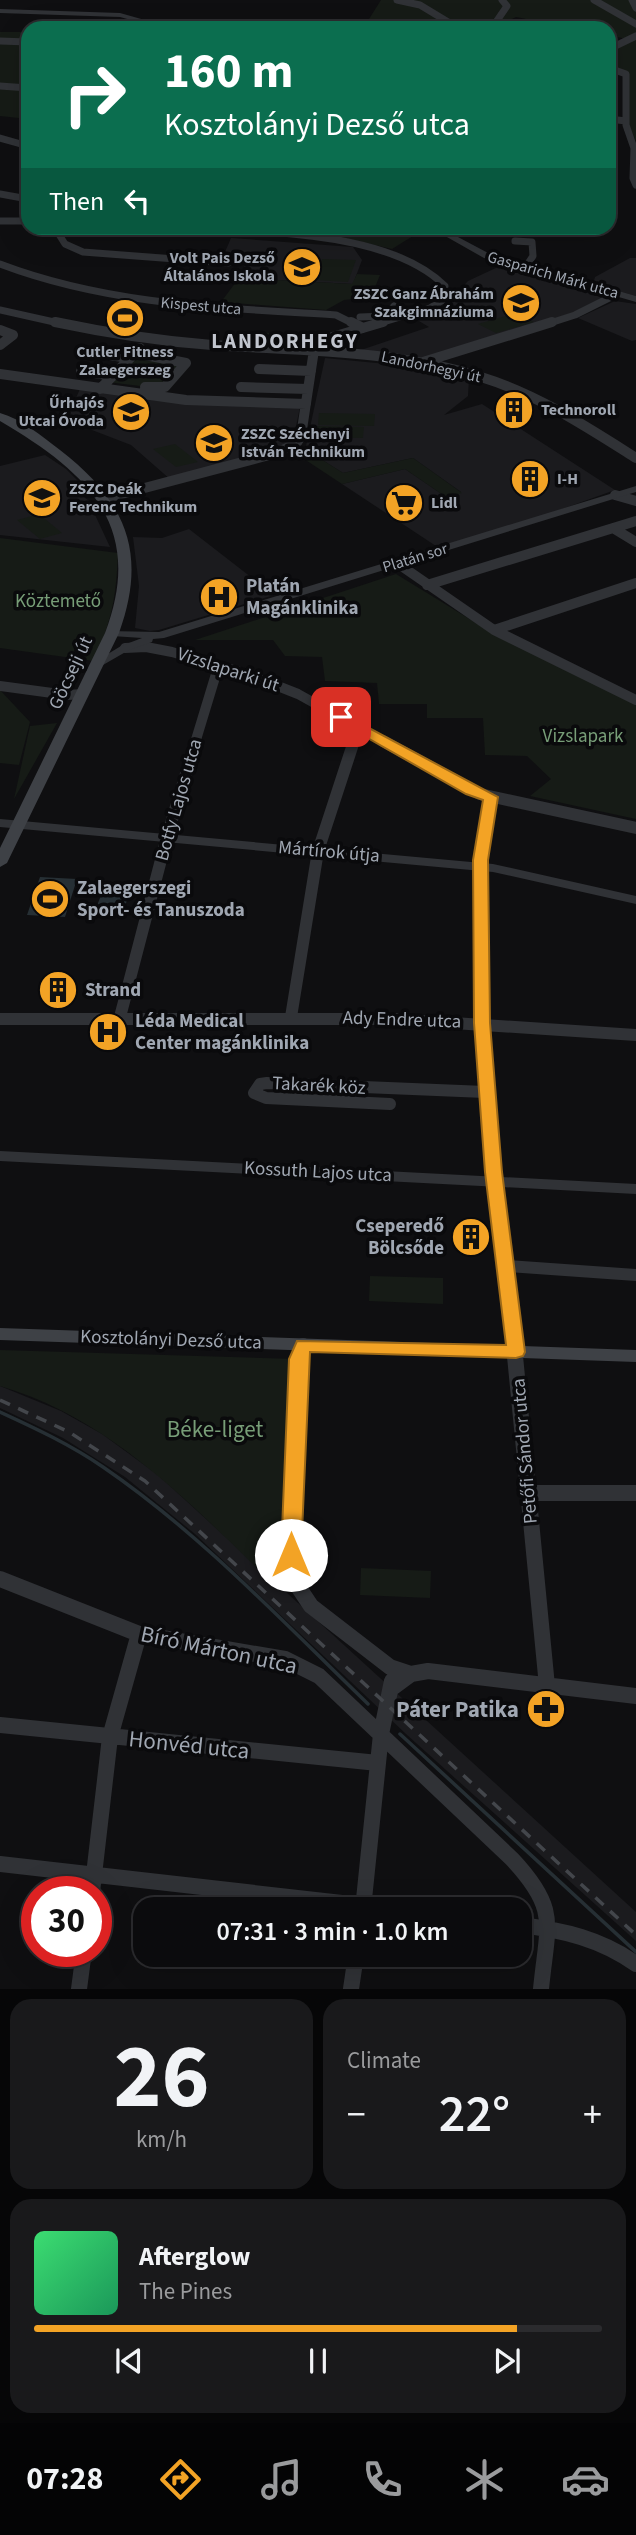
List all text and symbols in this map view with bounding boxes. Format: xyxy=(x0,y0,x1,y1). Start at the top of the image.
text: 160 m xyxy=(164,37,293,107)
icon: right xyxy=(49,49,140,140)
text: Kosztolányi Dezső utca xyxy=(164,102,470,148)
icon: left xyxy=(118,182,156,220)
text: Then xyxy=(49,183,104,220)
school or university icon: Volt Pais Dezső Általános Iskola xyxy=(281,246,323,288)
street label: Gasparich Márk utca xyxy=(485,246,621,304)
place label: Volt Pais Dezső Általános Iskola xyxy=(163,247,275,287)
school or university icon: ZSZC Ganz Ábrahám Szakgimnáziuma xyxy=(500,282,542,324)
place label: ZSZC Ganz Ábrahám Szakgimnáziuma xyxy=(354,283,494,323)
street label: Kispest utca xyxy=(160,292,242,320)
sports icon: Cutler Fitness Zalaegerszeg xyxy=(104,297,146,339)
district label: LANDORHEGY xyxy=(211,326,359,356)
place label: Cutler Fitness Zalaegerszeg xyxy=(76,341,174,381)
street label: Landorhegyi út xyxy=(379,346,483,388)
building icon: Technoroll xyxy=(493,389,535,431)
school or university icon: Űrhajós Utcai Óvoda xyxy=(110,391,152,433)
place label: Űrhajós Utcai Óvoda xyxy=(18,392,104,432)
place label: Technoroll xyxy=(541,399,616,421)
school or university icon: ZSZC Széchenyi István Technikum xyxy=(193,422,235,464)
place label: ZSZC Széchenyi István Technikum xyxy=(241,423,365,463)
building icon: I-H xyxy=(509,458,551,500)
place label: I-H xyxy=(557,468,578,490)
school or university icon: ZSZC Deák Ferenc Technikum xyxy=(21,477,63,519)
place label: ZSZC Deák Ferenc Technikum xyxy=(69,478,197,518)
supermarket icon: Lidl xyxy=(383,482,425,524)
place label: Lidl xyxy=(431,492,458,514)
street label: Platán sor xyxy=(380,538,451,578)
place label: Platán Magánklinika xyxy=(246,573,359,622)
hospital icon: Platán Magánklinika xyxy=(198,576,240,618)
park label: Köztemető xyxy=(15,588,101,615)
street label: Göcseji út xyxy=(42,631,100,714)
street label: Vizslaparki út xyxy=(173,641,283,699)
pin xyxy=(311,687,371,747)
icon: arrive xyxy=(322,698,360,736)
park label: Vizslapark xyxy=(543,723,624,750)
street label: Botfy Lajos utca xyxy=(149,736,209,864)
street label: Mártírok útja xyxy=(277,834,381,870)
place label: Zalaegerszegi Sport- és Tanuszoda xyxy=(77,875,245,924)
sports icon: Zalaegerszegi Sport- és Tanuszoda xyxy=(29,878,71,920)
building icon: Strand xyxy=(37,969,79,1011)
place label: Strand xyxy=(85,977,141,1004)
street label: Ady Endre utca xyxy=(342,1004,462,1036)
place label: Léda Medical Center magánklinika xyxy=(135,1008,309,1057)
hospital icon: Léda Medical Center magánklinika xyxy=(87,1011,129,1053)
street label: Takarék köz xyxy=(272,1070,366,1102)
street label: Kossuth Lajos utca xyxy=(243,1155,393,1189)
place label: Cseperedő Bölcsőde xyxy=(355,1213,444,1262)
building icon: Cseperedő Bölcsőde xyxy=(450,1216,492,1258)
street label: Kosztolányi Dezső utca xyxy=(80,1323,262,1357)
street label: Petőfi Sándor utca xyxy=(505,1377,545,1525)
park label: Béke-liget xyxy=(167,1413,263,1446)
position arrow xyxy=(254,1518,328,1592)
street label: Bíró Márton utca xyxy=(138,1617,300,1683)
pharmacy icon: Páter Patika xyxy=(525,1688,567,1730)
place label: Páter Patika xyxy=(396,1693,519,1726)
street label: Honvéd utca xyxy=(127,1722,251,1768)
speed limit sign: 30 xyxy=(21,1876,112,1967)
text: 07:31 · 3 min · 1.0 km xyxy=(217,1913,448,1950)
text: 26 xyxy=(113,2013,210,2142)
text: Climate xyxy=(347,2044,421,2077)
text: 22° xyxy=(439,2078,510,2152)
text: − xyxy=(347,2088,366,2142)
text: + xyxy=(583,2088,602,2142)
text: km/h xyxy=(136,2123,187,2156)
text: Afterglow xyxy=(139,2238,250,2275)
text: The Pines xyxy=(139,2275,232,2308)
icon: previous xyxy=(110,2342,148,2380)
icon: pause xyxy=(299,2342,337,2380)
icon: next xyxy=(488,2342,526,2380)
icon: directions xyxy=(156,2455,205,2504)
icon: music xyxy=(257,2455,306,2504)
icon: phone xyxy=(358,2455,407,2504)
icon: climate xyxy=(460,2455,509,2504)
icon: car xyxy=(561,2455,610,2504)
text: 07:28 xyxy=(26,2456,103,2502)

